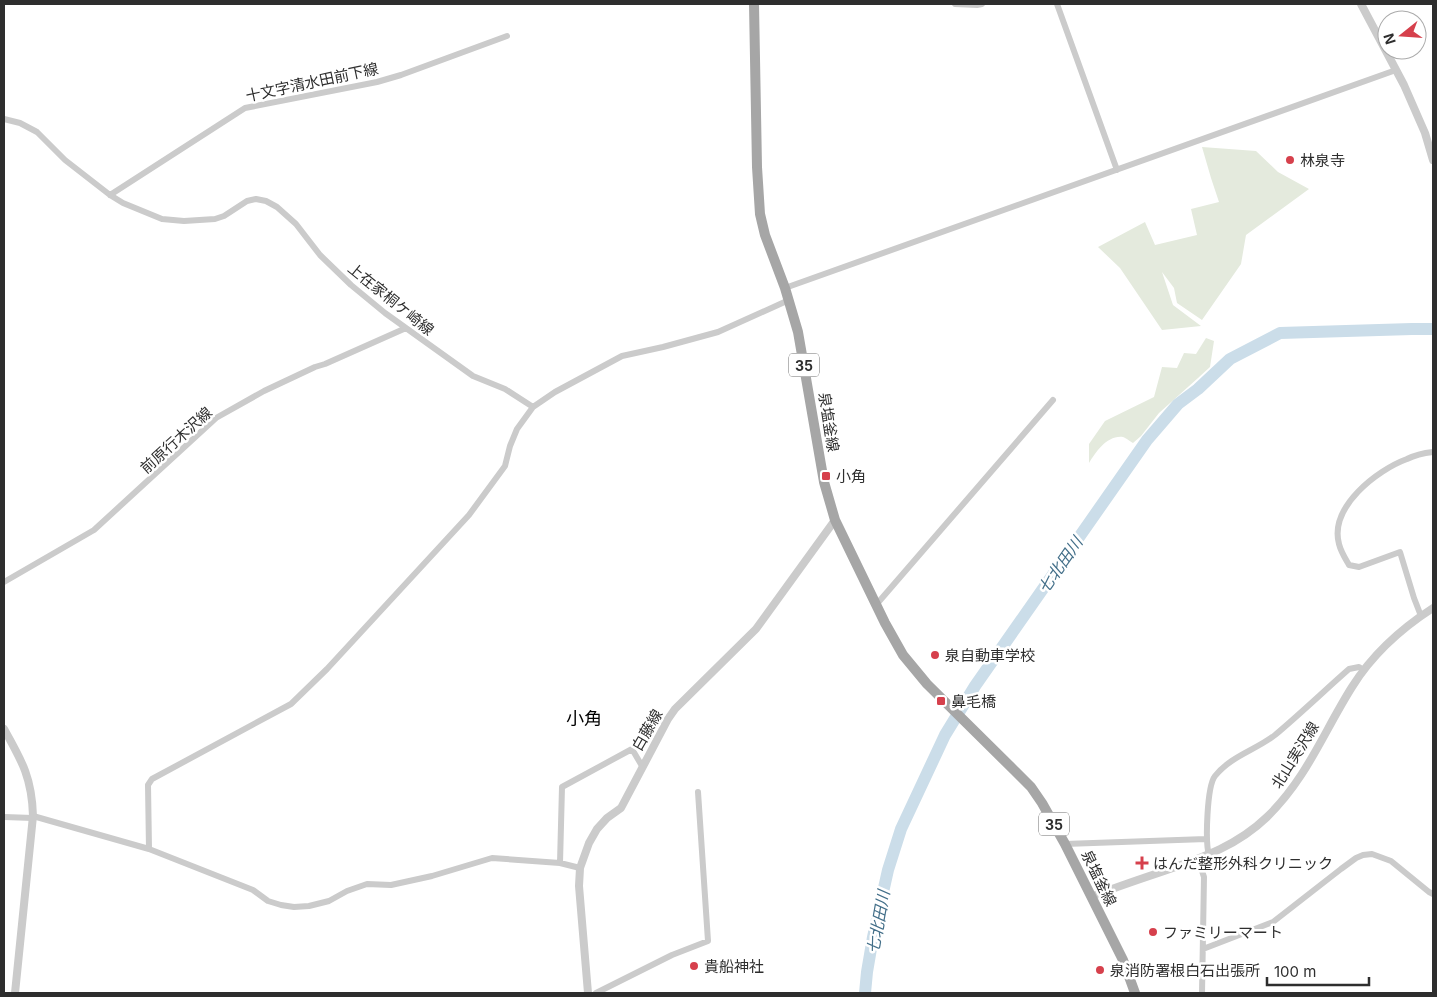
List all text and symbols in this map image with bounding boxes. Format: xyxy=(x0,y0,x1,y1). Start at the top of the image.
north arrow xyxy=(1377,10,1427,60)
text: N xyxy=(1379,31,1399,47)
street label: 十文字清水田前下線 xyxy=(244,59,380,105)
place label: 林泉寺 xyxy=(1300,151,1345,170)
marker: 林泉寺 xyxy=(1284,154,1296,166)
street label: 上在家桐ケ崎線 xyxy=(344,259,438,339)
road number: 35 xyxy=(789,354,819,376)
street label: 泉塩釜線 xyxy=(815,391,843,453)
street label: 前原行木沢線 xyxy=(136,403,216,477)
place label: 小角 xyxy=(836,467,866,486)
marker: 小角 xyxy=(820,470,832,482)
water label: 七北田川 xyxy=(1033,531,1088,597)
place label: 泉自動車学校 xyxy=(945,646,1035,665)
marker: 泉自動車学校 xyxy=(929,649,941,661)
place label: 鼻毛橋 xyxy=(951,692,996,711)
marker: 鼻毛橋 xyxy=(935,695,947,707)
street label: 白藤線 xyxy=(628,706,666,754)
district label: 小角 xyxy=(566,708,602,729)
street label: 北山実沢線 xyxy=(1267,718,1323,792)
road number: 35 xyxy=(1039,812,1069,836)
street label: 泉塩釜線 xyxy=(1077,847,1121,909)
place label: はんだ整形外科クリニック xyxy=(1153,854,1333,873)
marker: はんだ整形外科クリニック xyxy=(1135,856,1149,870)
water label: 七北田川 xyxy=(863,887,894,955)
place label: ファミリーマート xyxy=(1163,923,1283,942)
marker: ファミリーマート xyxy=(1147,926,1159,938)
scale bar xyxy=(1267,954,1370,986)
place label: 貴船神社 xyxy=(704,957,764,976)
marker: 貴船神社 xyxy=(688,960,700,972)
place label: 泉消防署根白石出張所 xyxy=(1110,961,1260,980)
text: 100 m xyxy=(1274,962,1316,981)
marker: 泉消防署根白石出張所 xyxy=(1094,964,1106,976)

